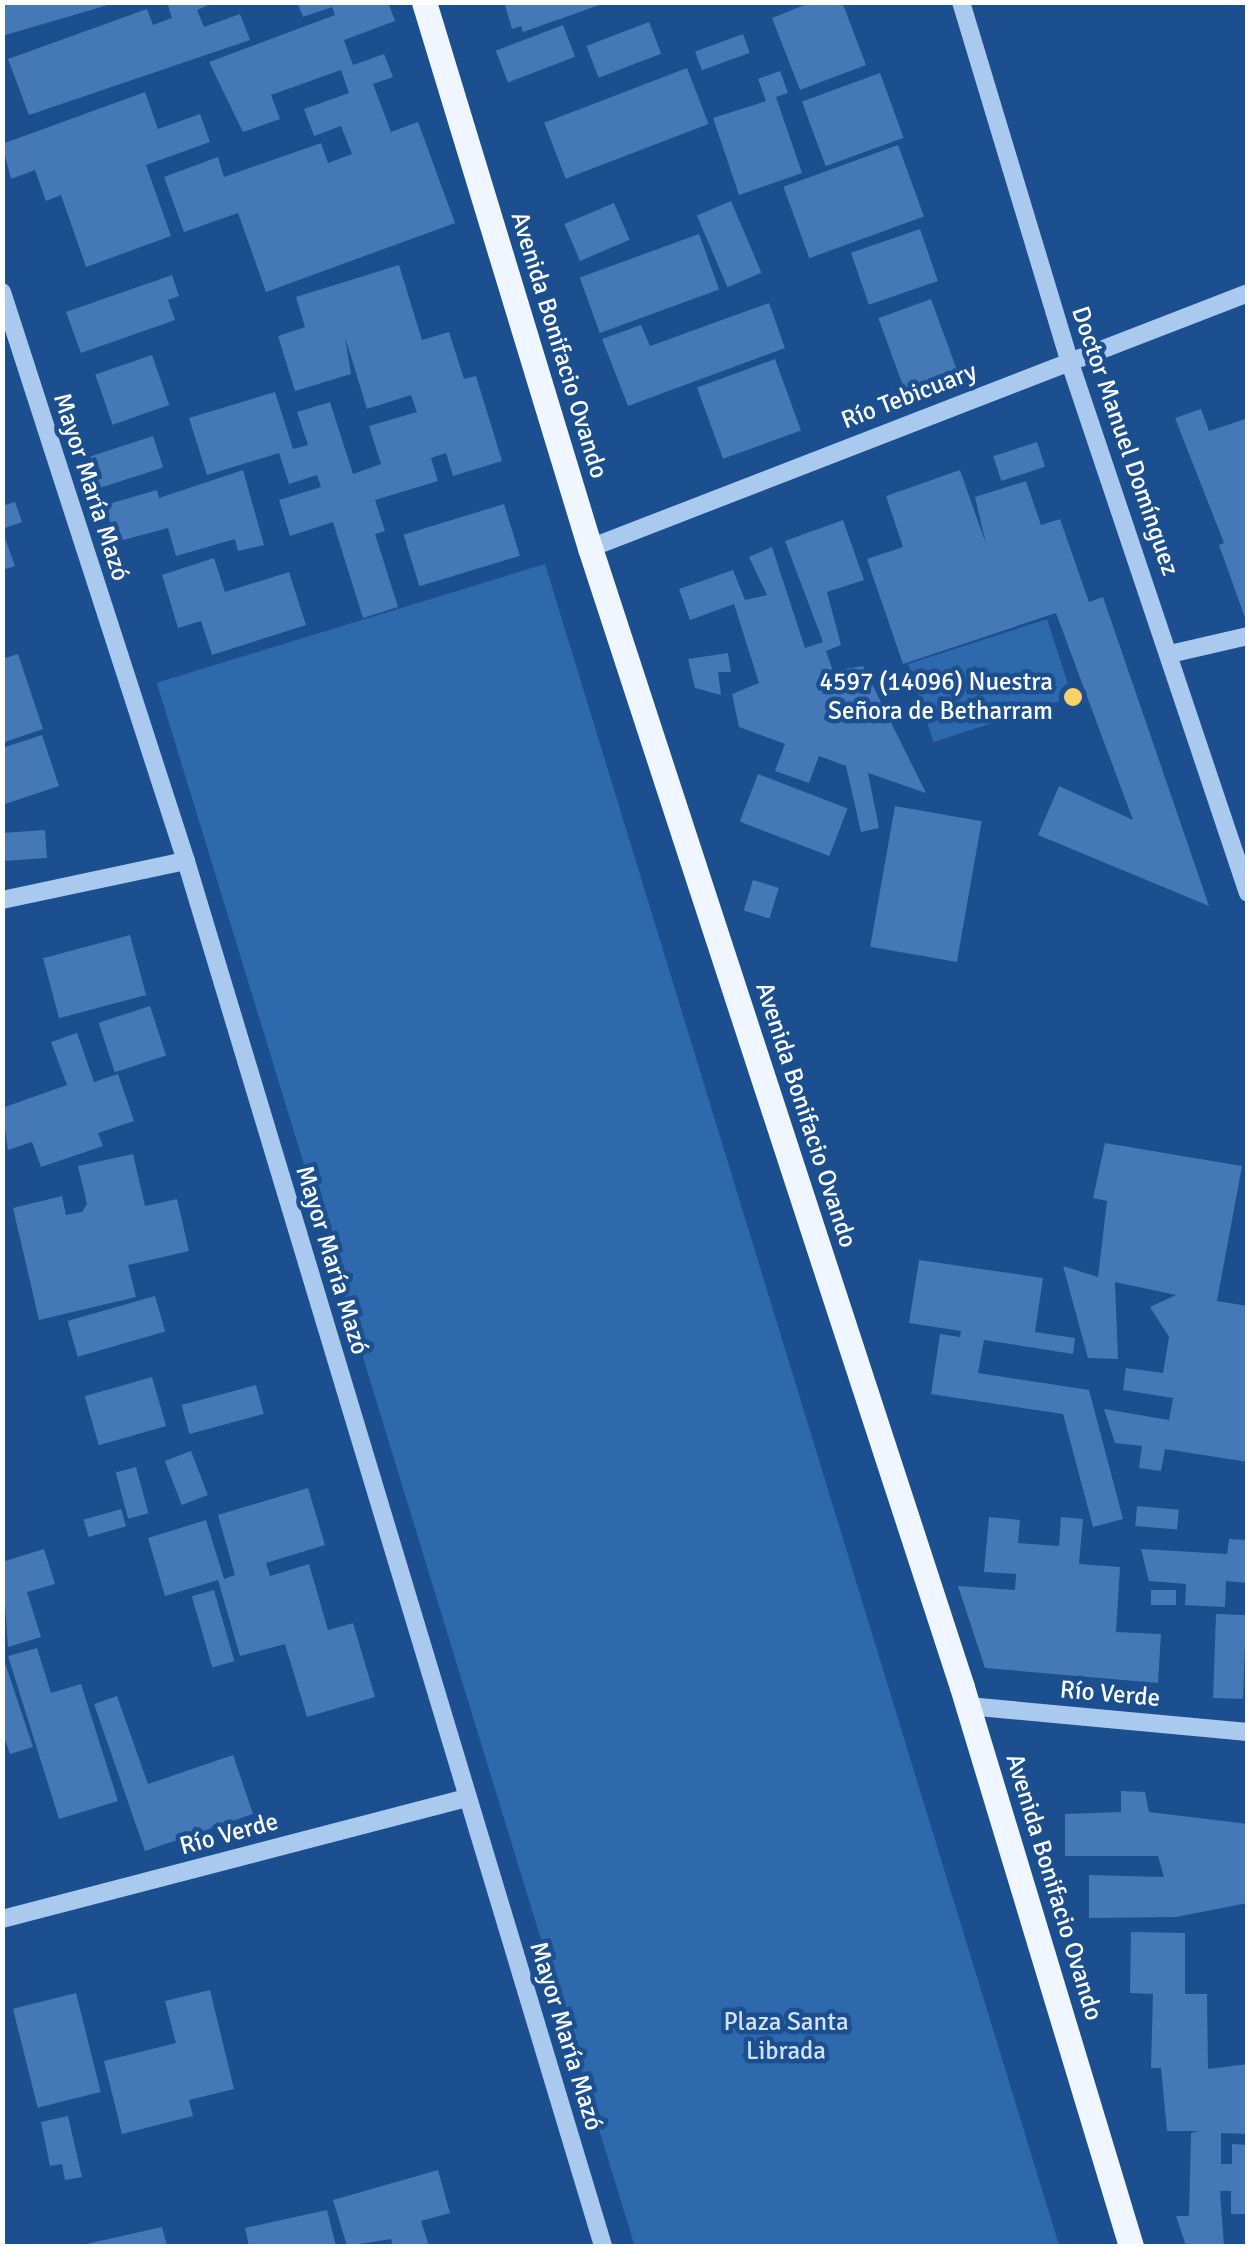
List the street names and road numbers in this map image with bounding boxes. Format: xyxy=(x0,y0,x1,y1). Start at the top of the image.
street label: Avenida Bonifacio Ovando xyxy=(504,208,614,482)
street label: Doctor Manuel Domínguez xyxy=(1065,302,1185,580)
street label: Río Tebicuary xyxy=(837,356,981,436)
street label: Mayor María Mazó xyxy=(46,389,136,585)
street label: Avenida Bonifacio Ovando xyxy=(749,979,863,1251)
street label: Mayor María Mazó xyxy=(289,1162,375,1358)
street label: Río Verde xyxy=(1059,1675,1161,1713)
street label: Avenida Bonifacio Ovando xyxy=(999,1750,1109,2024)
street label: Río Verde xyxy=(177,1806,281,1862)
street label: Mayor María Mazó xyxy=(523,1938,609,2134)

